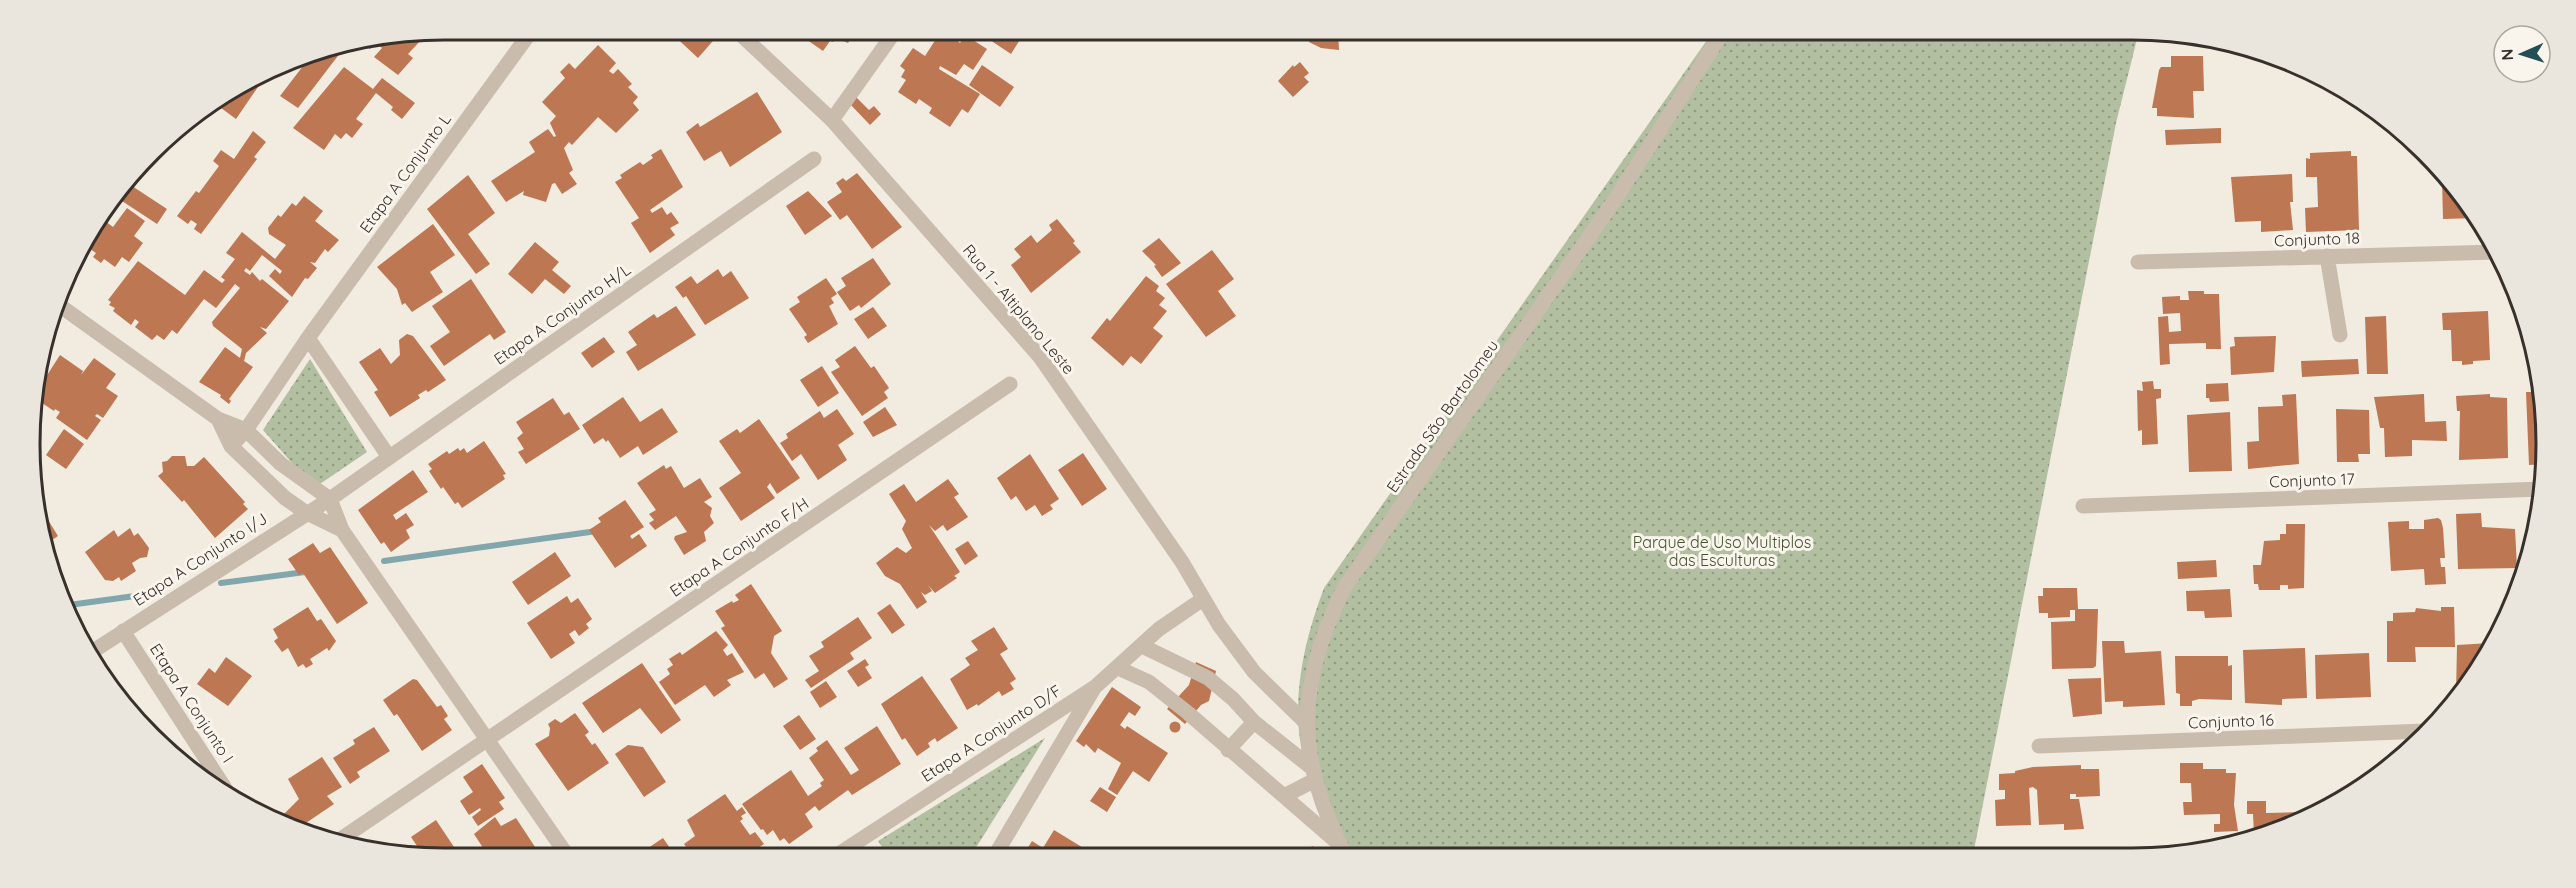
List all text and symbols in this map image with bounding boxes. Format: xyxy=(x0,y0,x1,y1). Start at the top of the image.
north arrow xyxy=(2492,24,2552,84)
text: N xyxy=(2497,48,2517,61)
street label: Etapa A Conjunto L xyxy=(355,109,455,237)
street label: Conjunto 18 xyxy=(2274,228,2360,250)
street label: Rua 1 - Altiplano Leste xyxy=(959,240,1079,378)
street label: Etapa A Conjunto H/L xyxy=(490,259,635,369)
street label: Estrada São Bartolomeu xyxy=(1382,336,1502,496)
street label: Conjunto 17 xyxy=(2269,469,2355,491)
street label: Etapa A Conjunto F/H xyxy=(666,493,812,601)
street label: Etapa A Conjunto I/J xyxy=(129,508,271,610)
park label: Parque de Uso Multiplos das Esculturas xyxy=(1633,532,1811,570)
street label: Etapa A Conjunto I xyxy=(146,640,238,766)
street label: Etapa A Conjunto D/F xyxy=(917,680,1065,786)
street label: Conjunto 16 xyxy=(2188,709,2275,732)

